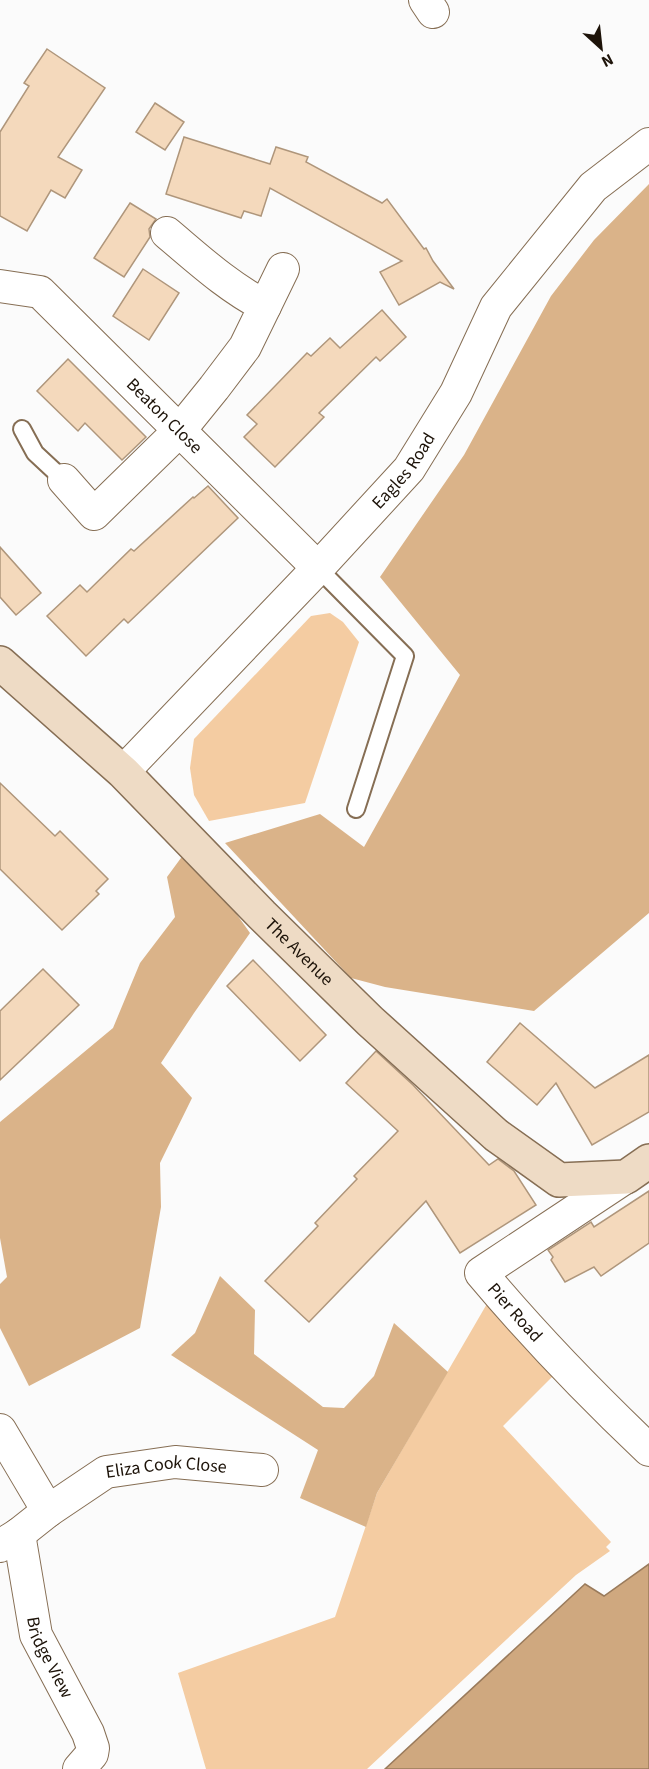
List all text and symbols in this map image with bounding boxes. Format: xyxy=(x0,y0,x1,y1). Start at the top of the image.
north arrow xyxy=(571,18,631,78)
text: N xyxy=(598,48,617,73)
street label: Beaton Close xyxy=(121,372,208,459)
street label: Eagles Road xyxy=(366,428,441,514)
street label: The Avenue xyxy=(259,912,339,991)
street label: Pier Road xyxy=(482,1277,548,1348)
street label: Eliza Cook Close xyxy=(104,1449,228,1484)
street label: Bridge View xyxy=(21,1615,80,1703)

